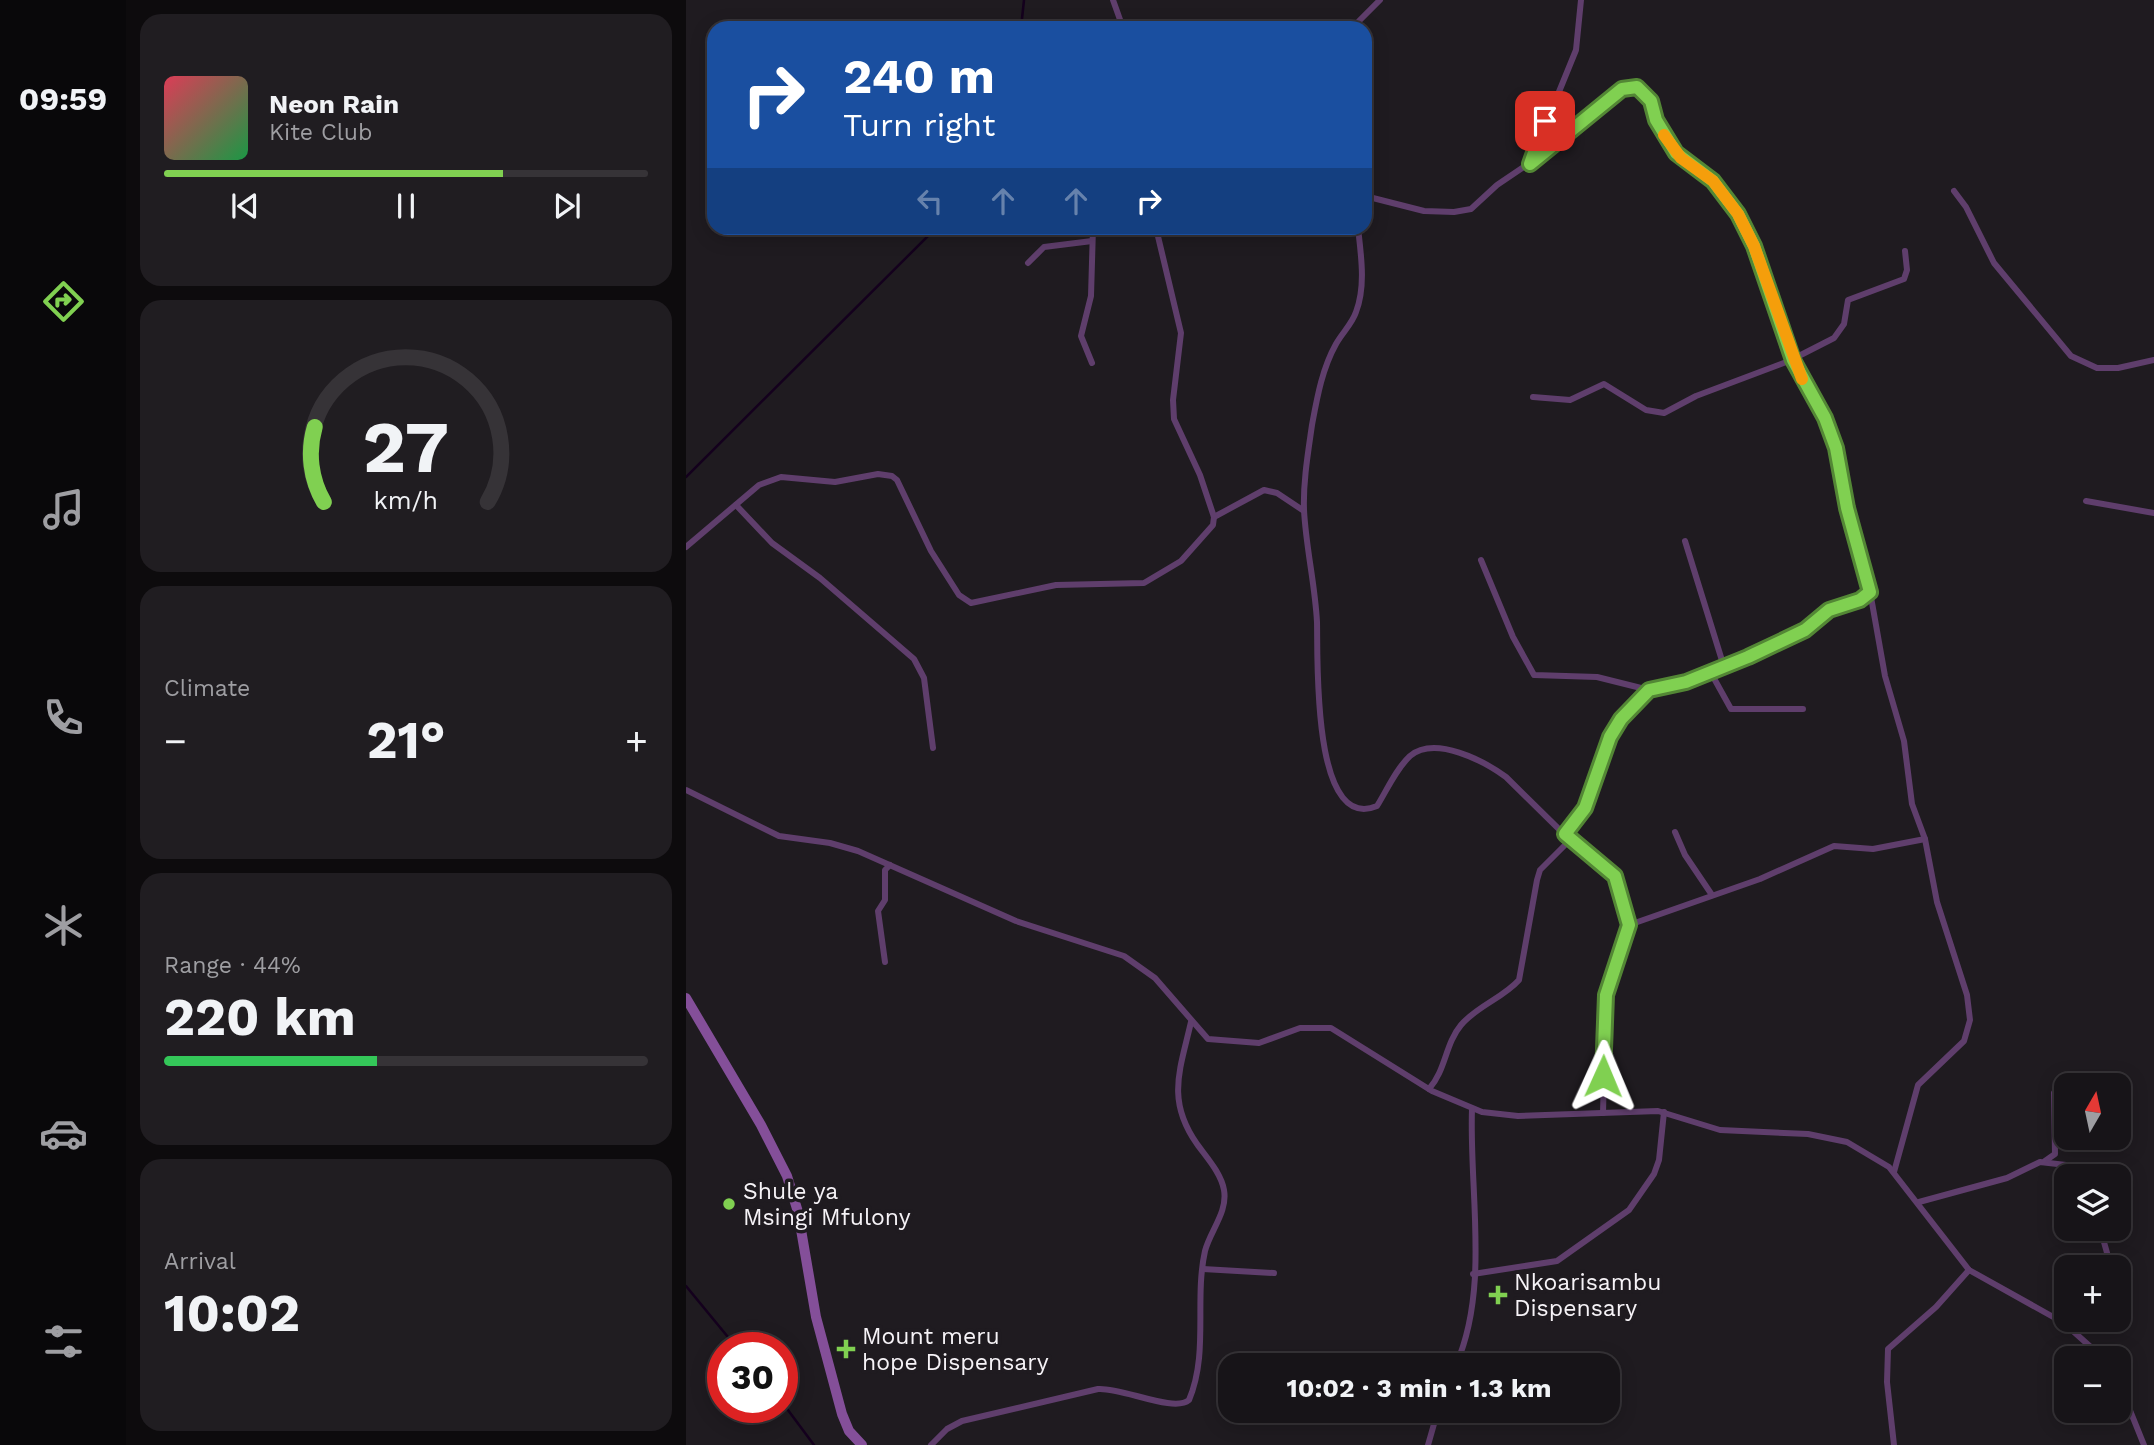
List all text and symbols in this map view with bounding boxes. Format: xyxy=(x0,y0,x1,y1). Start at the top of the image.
text: 240 m xyxy=(843,47,995,105)
icon: right xyxy=(728,49,819,140)
text: 09:59 xyxy=(19,80,107,118)
text: Neon Rain xyxy=(269,89,399,119)
pin xyxy=(1515,91,1575,151)
icon: arrive xyxy=(1526,102,1564,140)
text: Turn right xyxy=(843,106,995,144)
text: Kite Club xyxy=(269,119,372,146)
icon: left xyxy=(911,182,949,220)
icon: ahead xyxy=(984,182,1022,220)
icon: ahead xyxy=(1057,182,1095,220)
icon: right xyxy=(1130,182,1168,220)
icon: previous xyxy=(226,187,264,225)
icon: pause xyxy=(387,187,425,225)
icon: next xyxy=(548,187,586,225)
icon: directions xyxy=(39,277,88,326)
text: 27 xyxy=(363,405,449,491)
icon: music xyxy=(39,485,88,534)
text: km/h xyxy=(374,486,438,515)
text: Climate xyxy=(164,675,250,702)
icon: phone xyxy=(39,693,88,742)
text: 21° xyxy=(366,710,446,771)
text: − xyxy=(164,719,187,763)
text: + xyxy=(625,719,648,763)
icon: climate xyxy=(39,901,88,950)
text: Range · 44% xyxy=(164,952,301,979)
text: 220 km xyxy=(164,987,356,1048)
position arrow xyxy=(1566,1039,1640,1113)
north arrow xyxy=(2054,1073,2132,1150)
map controls xyxy=(2054,1073,2131,1423)
icon: car xyxy=(39,1109,88,1158)
button: layers xyxy=(2054,1164,2131,1241)
place label: Shule ya Msingi Mfulony xyxy=(743,1178,911,1231)
marker: Shule ya Msingi Mfulony xyxy=(721,1196,737,1212)
text: Arrival xyxy=(164,1248,236,1275)
button: + xyxy=(2054,1255,2131,1332)
place label: Nkoarisambu Dispensary xyxy=(1514,1269,1661,1322)
text: 10:02 xyxy=(164,1283,300,1344)
marker: Nkoarisambu Dispensary xyxy=(1488,1285,1508,1305)
icon: filters xyxy=(39,1317,88,1366)
place label: Mount meru hope Dispensary xyxy=(862,1323,1049,1376)
speed limit sign: 30 xyxy=(707,1332,798,1423)
marker: Mount meru hope Dispensary xyxy=(836,1339,856,1359)
button: − xyxy=(2054,1346,2131,1423)
text: 10:02 · 3 min · 1.3 km xyxy=(1286,1373,1552,1403)

